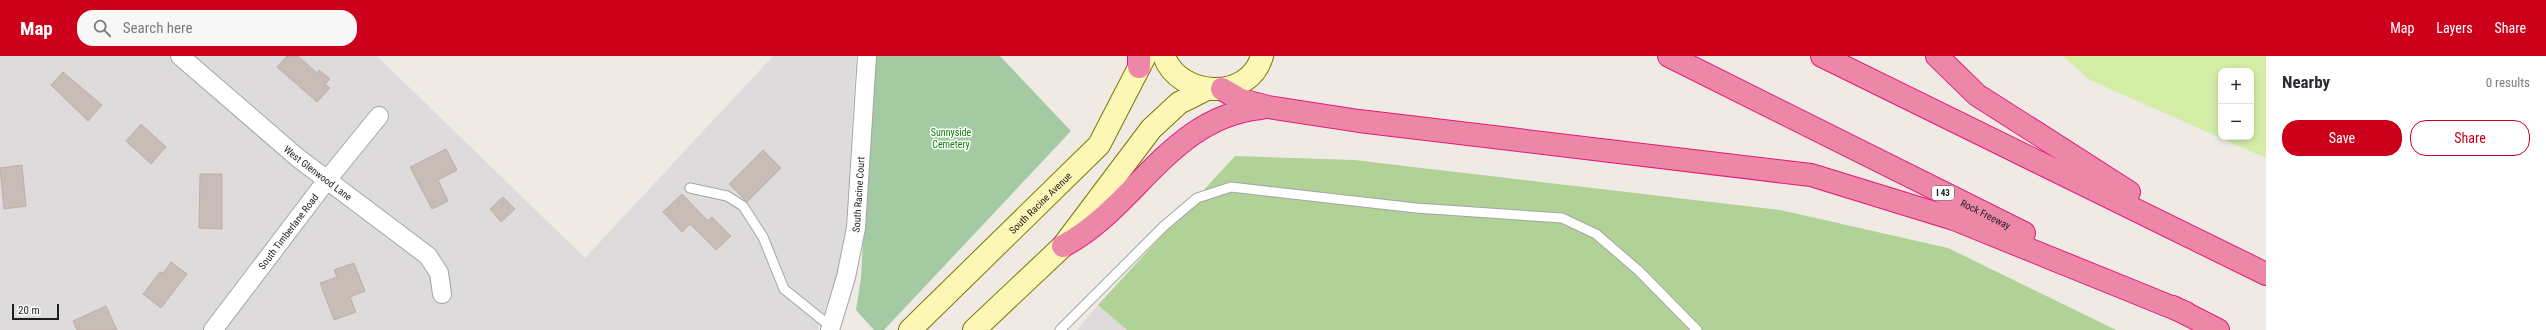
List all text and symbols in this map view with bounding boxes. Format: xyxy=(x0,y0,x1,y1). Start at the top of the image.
search box xyxy=(77,10,357,46)
text: Map xyxy=(20,17,53,40)
icon: search xyxy=(91,17,113,39)
text: Search here xyxy=(123,19,193,37)
text: Map xyxy=(2390,20,2414,36)
text: Layers xyxy=(2436,20,2473,36)
text: Share xyxy=(2495,20,2526,36)
map controls xyxy=(2218,68,2254,140)
button: + xyxy=(2218,68,2254,104)
text: Nearby xyxy=(2282,72,2330,92)
text: 0 results xyxy=(2486,75,2530,90)
button: − xyxy=(2218,104,2254,140)
button: Save xyxy=(2282,120,2402,156)
button: Share xyxy=(2410,120,2530,156)
park label: Sunnyside Cemetery xyxy=(931,127,971,150)
street label: West Glenwood Lane xyxy=(282,144,354,203)
street label: South Racine Court xyxy=(850,156,867,233)
street label: South Racine Avenue xyxy=(1007,170,1074,236)
road number: I 43 xyxy=(1932,186,1954,200)
street label: South Timberlane Road xyxy=(256,192,321,271)
street label: Rock Freeway xyxy=(1959,197,2012,231)
scale bar xyxy=(12,302,59,321)
text: 20 m xyxy=(18,304,40,317)

